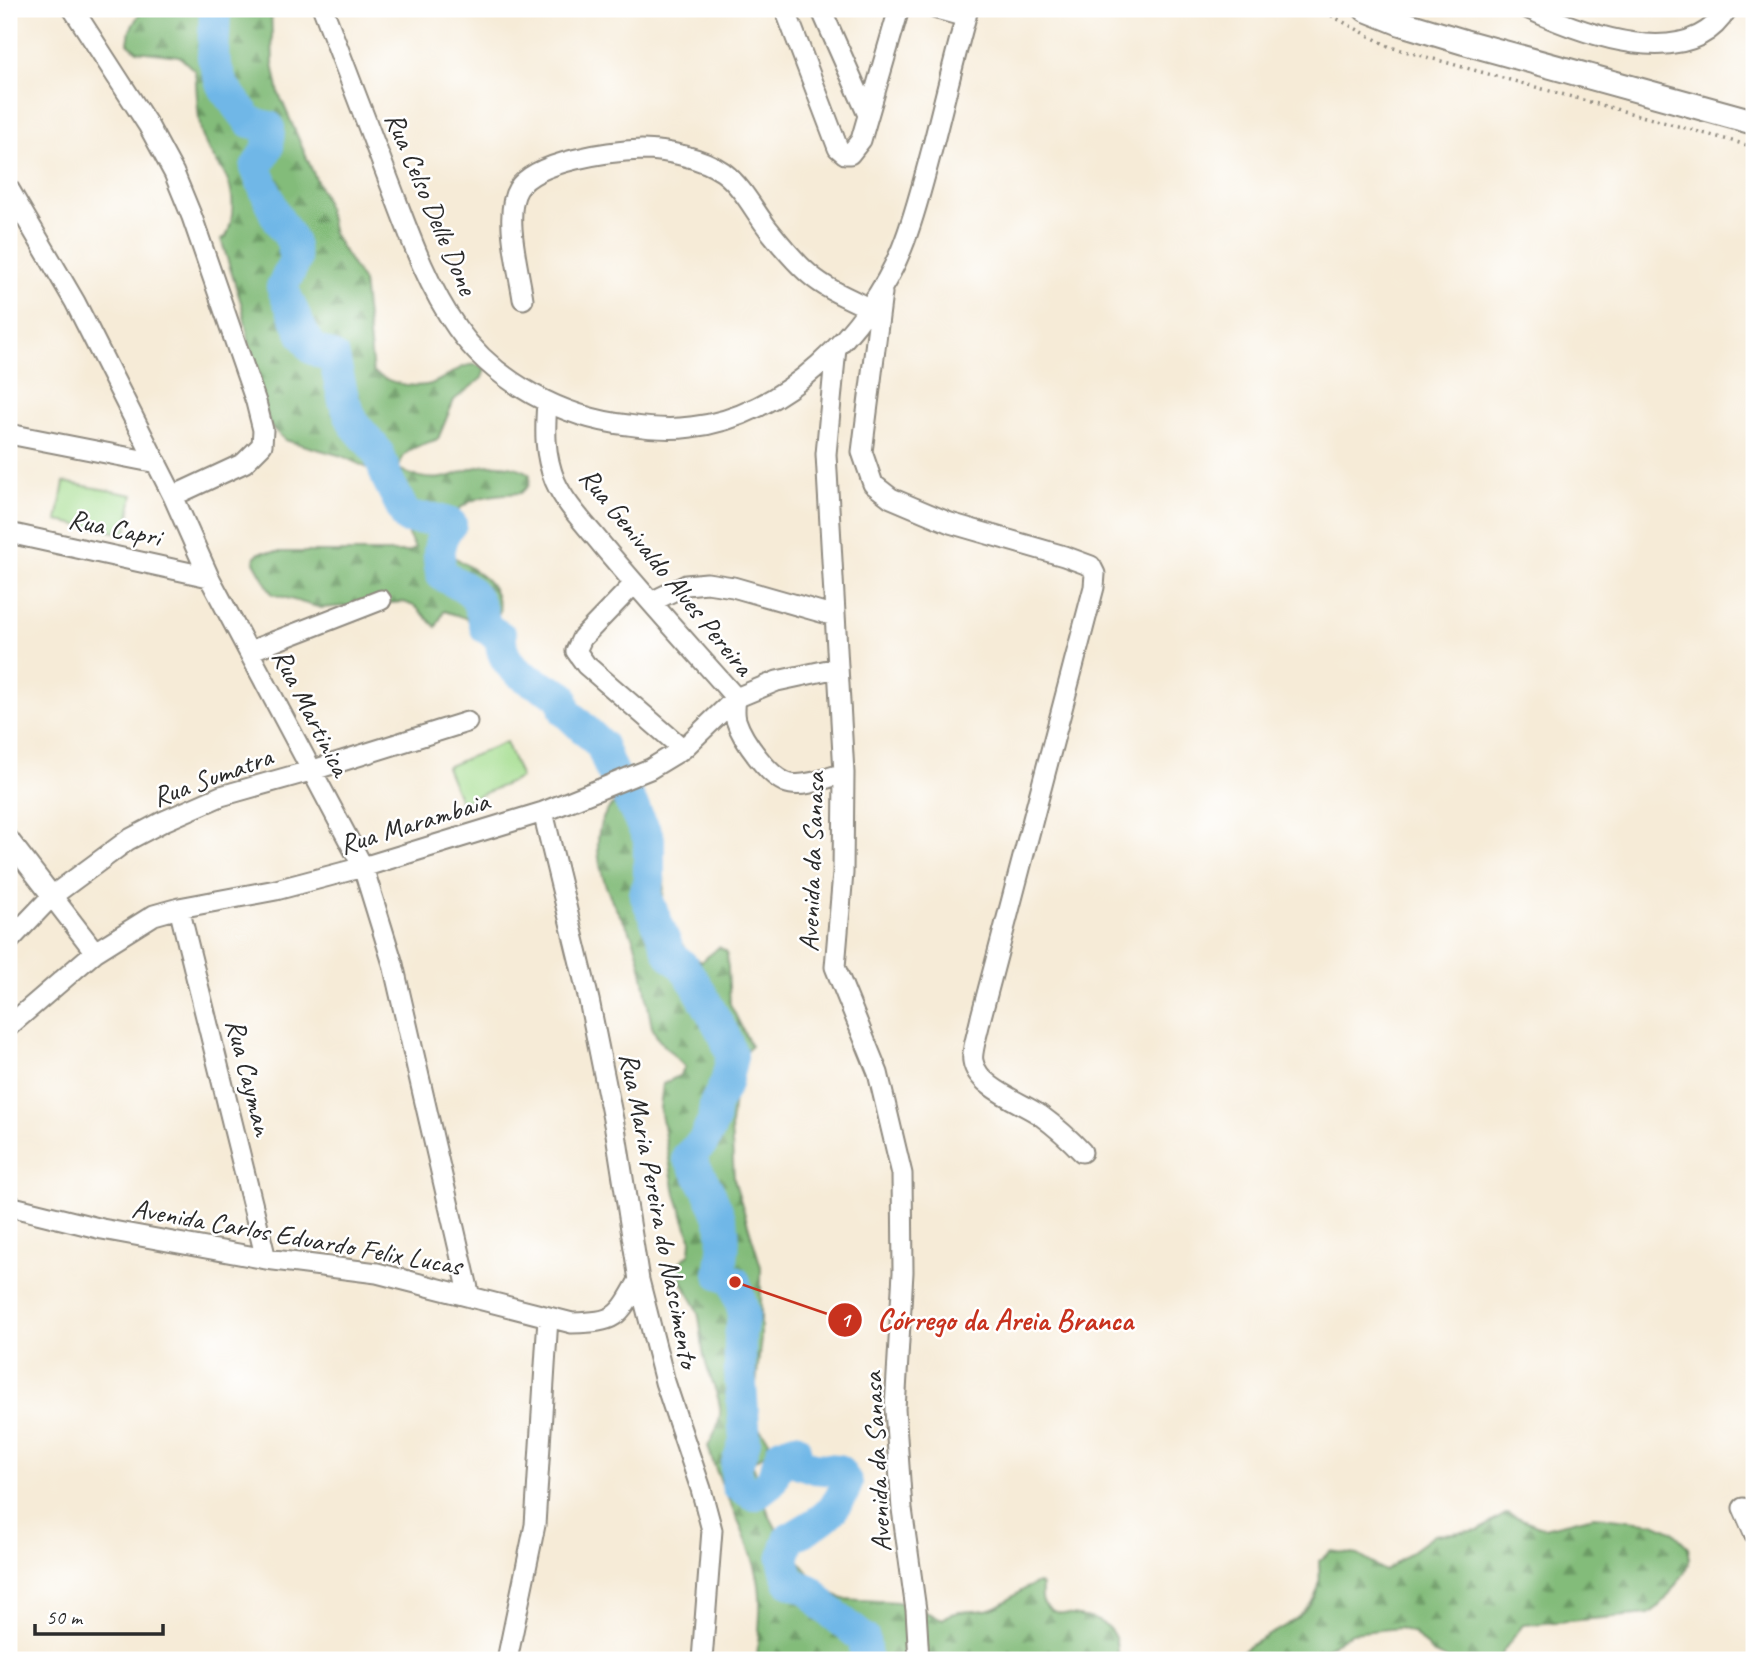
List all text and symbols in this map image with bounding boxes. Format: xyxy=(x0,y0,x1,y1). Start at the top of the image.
street label: Rua Celso Delle Done xyxy=(377,107,486,301)
street label: Rua Genivaldo Alves Pereira xyxy=(572,460,762,684)
street label: Rua Capri xyxy=(66,501,168,555)
street label: Rua Martinica xyxy=(265,643,360,784)
street label: Rua Sumatra xyxy=(147,738,279,814)
street label: Avenida da Sanasa xyxy=(791,770,832,953)
street label: Rua Marambaia xyxy=(335,783,495,862)
street label: Rua Cayman xyxy=(218,1015,281,1140)
street label: Rua Maria Pereira do Nascimento xyxy=(612,1050,708,1374)
street label: Avenida Carlos Eduardo Felix Lucas xyxy=(129,1190,467,1283)
callout: Córrego da Areia Branca xyxy=(827,1294,1147,1345)
text: Córrego da Areia Branca xyxy=(877,1301,1136,1339)
text: 1 xyxy=(840,1307,852,1333)
street label: Avenida da Sanasa xyxy=(854,1369,899,1553)
scale bar xyxy=(35,1592,163,1636)
text: 50 m xyxy=(46,1604,84,1630)

